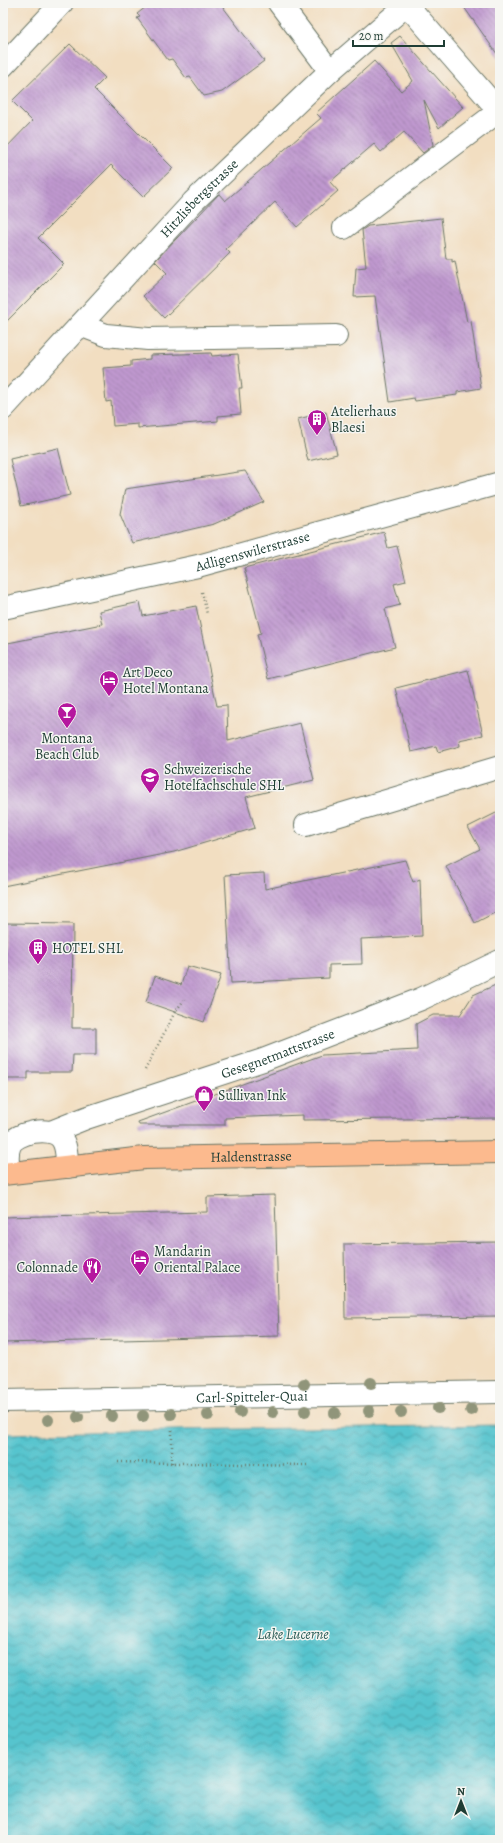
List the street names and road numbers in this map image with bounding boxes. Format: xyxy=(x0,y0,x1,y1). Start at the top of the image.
street label: Hitzlisbergstrasse xyxy=(156,155,243,242)
street label: Adligenswilerstrasse xyxy=(192,527,312,577)
street label: Gesegnetmattstrasse xyxy=(219,1024,337,1083)
street label: Haldenstrasse xyxy=(210,1147,292,1167)
street label: Carl-Spitteler-Quai xyxy=(196,1386,308,1408)

